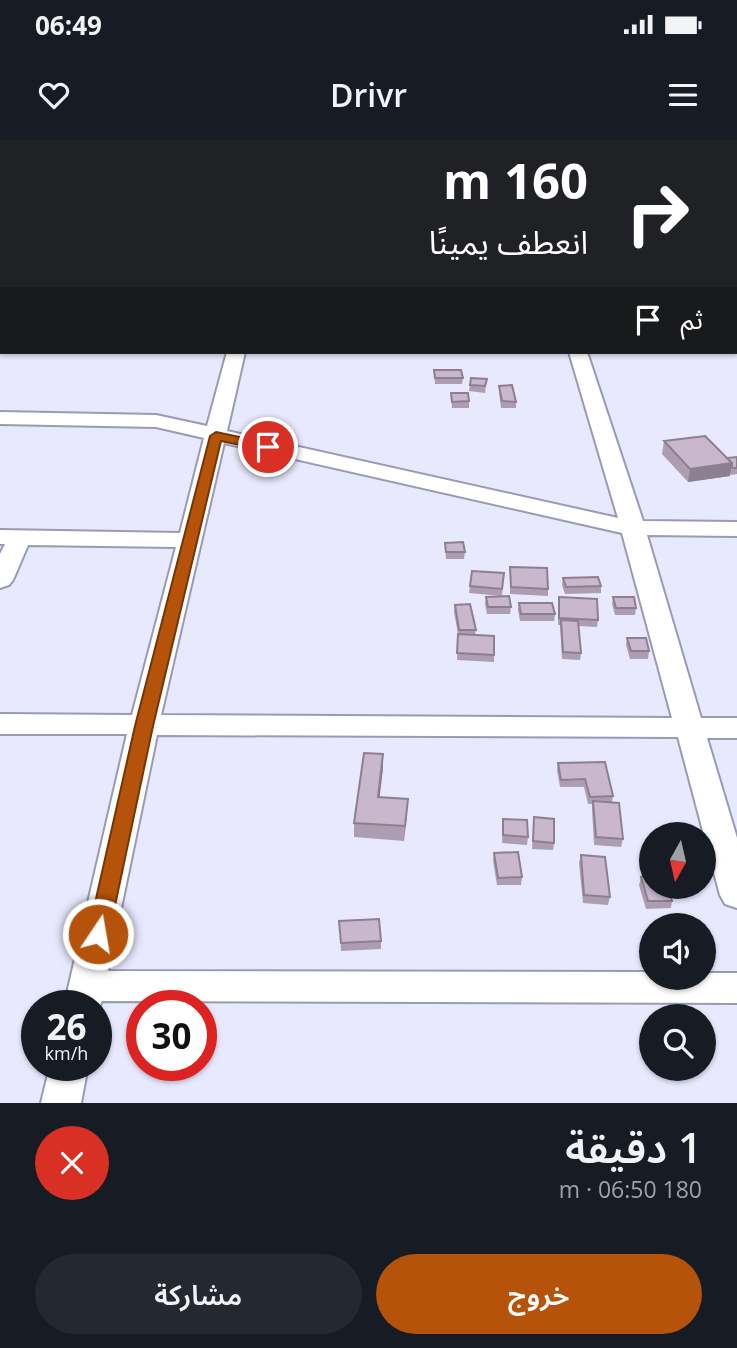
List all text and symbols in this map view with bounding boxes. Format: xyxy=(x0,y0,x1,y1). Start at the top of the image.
text: 06:49 xyxy=(35,7,102,43)
text: Drivr xyxy=(330,73,407,116)
icon: heart xyxy=(35,76,73,114)
icon: menu xyxy=(664,76,702,114)
text: 160 m xyxy=(443,147,588,213)
icon: right xyxy=(612,168,703,259)
text: انعطف يمينًا xyxy=(429,220,588,263)
icon: arrive xyxy=(629,301,667,339)
text: ثم xyxy=(681,301,703,337)
pin xyxy=(238,417,298,477)
icon: arrive xyxy=(249,428,287,466)
north arrow xyxy=(639,822,716,900)
map controls xyxy=(639,822,716,1081)
position arrow xyxy=(61,897,135,971)
button: sound xyxy=(639,913,716,990)
speed limit sign: 30 xyxy=(126,990,217,1081)
text: 26 xyxy=(46,1003,87,1050)
button: search xyxy=(639,1004,716,1081)
text: km/h xyxy=(45,1041,88,1065)
text: 1 دقيقة xyxy=(565,1118,702,1175)
button: close xyxy=(35,1126,109,1200)
text: 180 m · 06:50 xyxy=(559,1173,702,1205)
button: مشاركة xyxy=(35,1254,362,1334)
button: خروج xyxy=(376,1254,702,1334)

